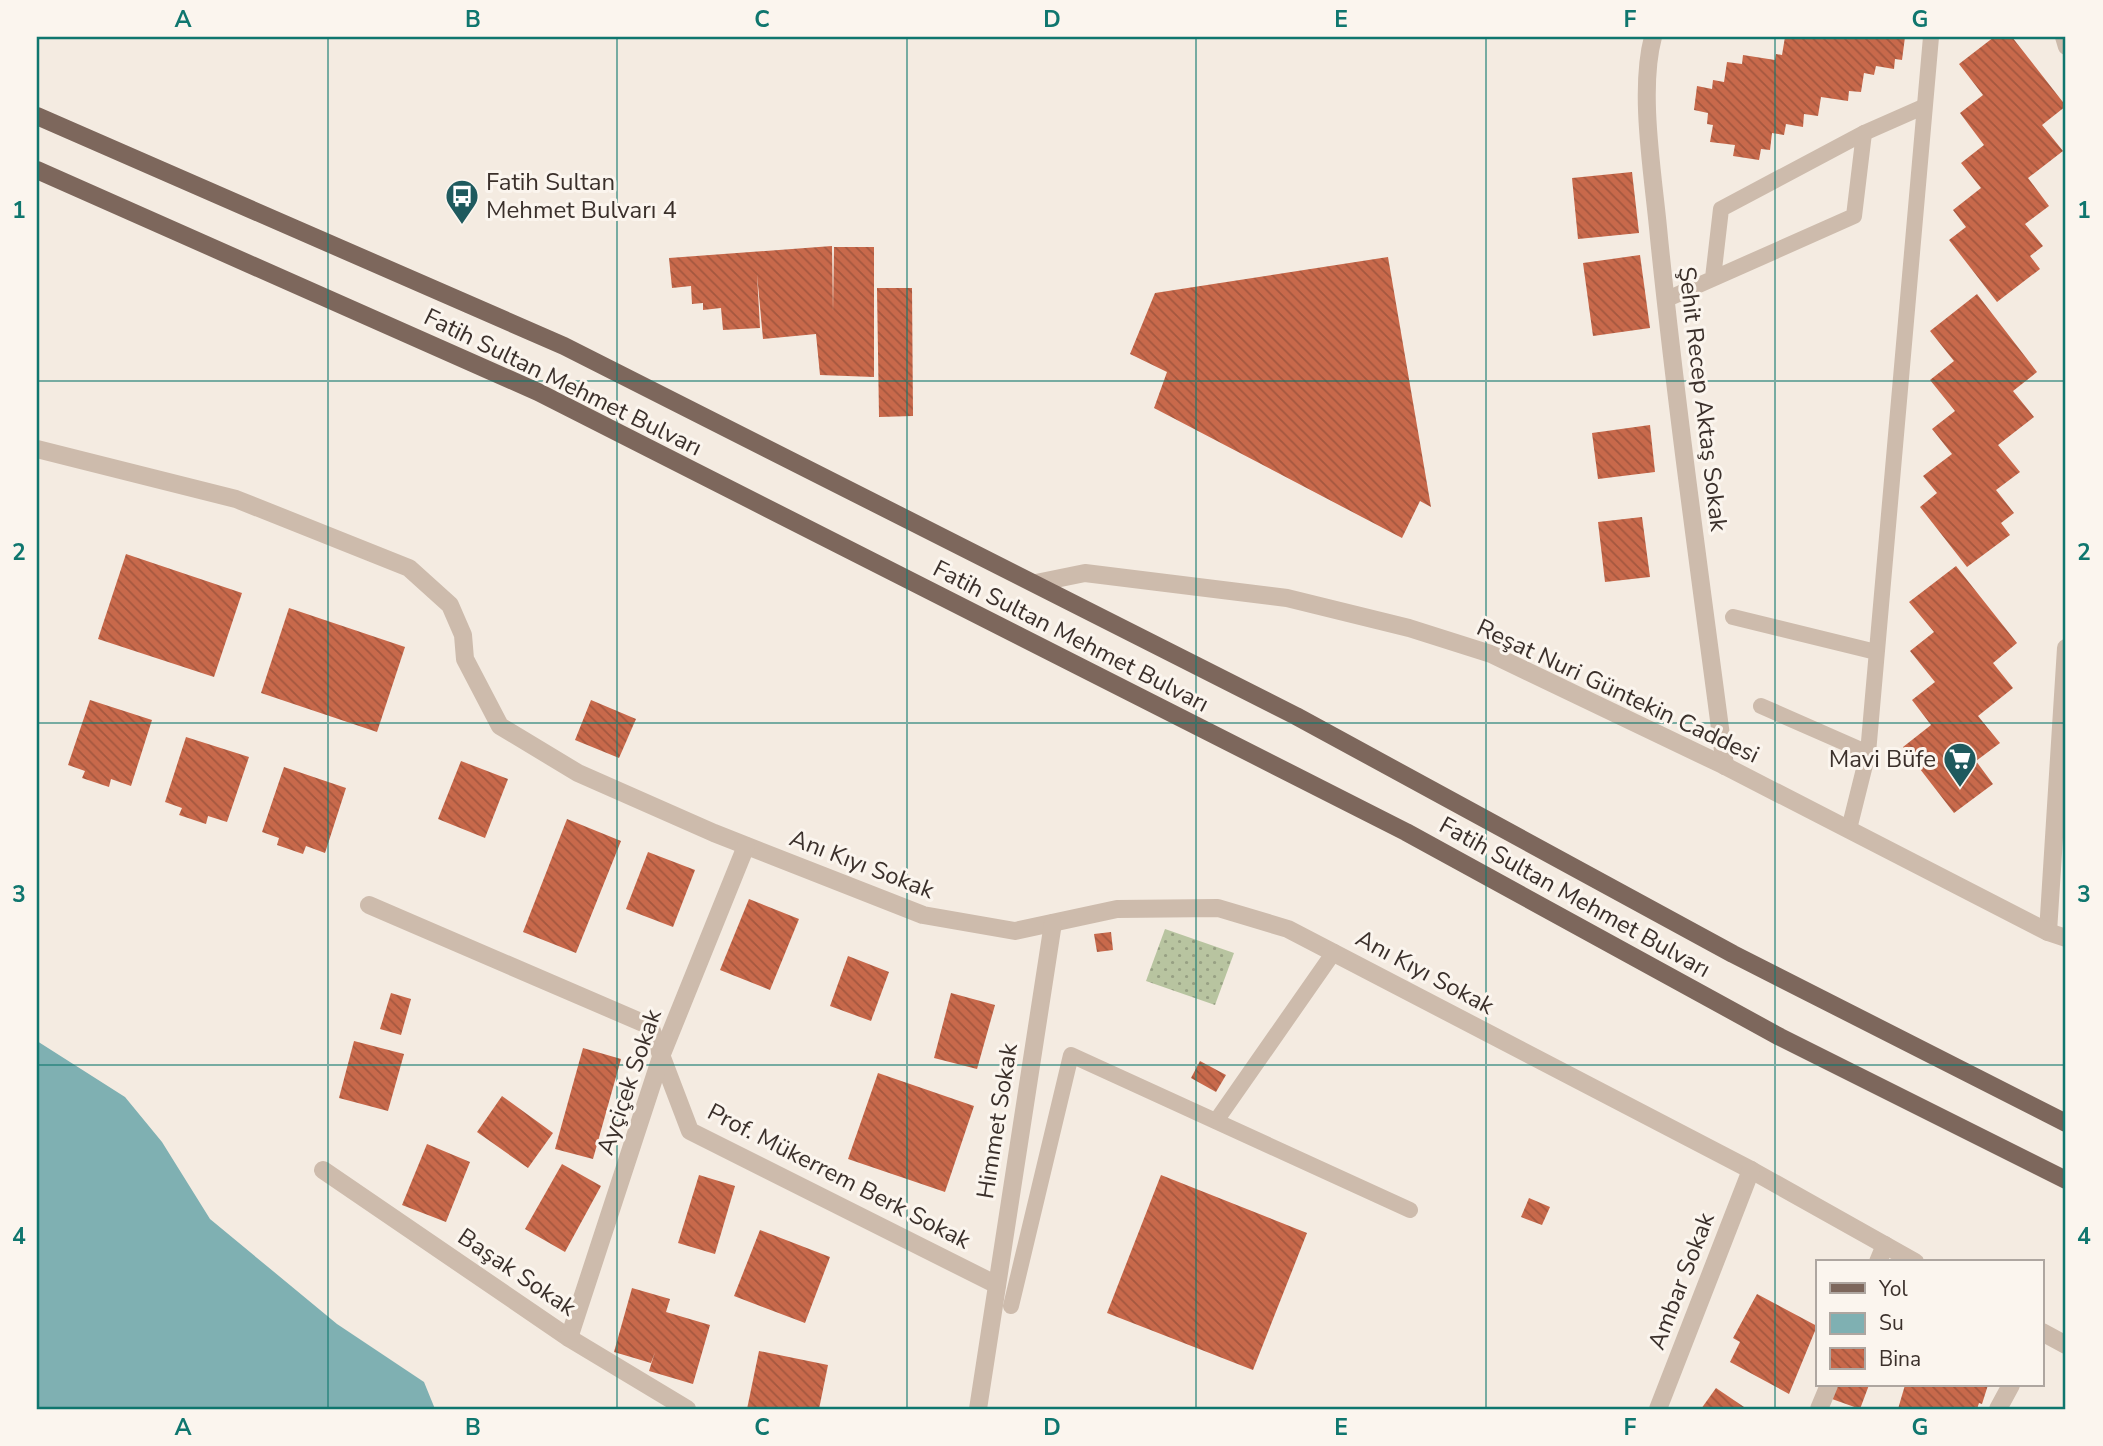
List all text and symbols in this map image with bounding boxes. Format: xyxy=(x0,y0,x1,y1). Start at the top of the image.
text: A xyxy=(174,4,192,35)
text: B xyxy=(465,4,481,35)
text: C xyxy=(754,4,770,35)
text: D xyxy=(1043,4,1061,35)
text: E xyxy=(1334,4,1348,35)
text: F xyxy=(1624,4,1637,35)
text: G xyxy=(1912,4,1928,35)
place label: Fatih Sultan Mehmet Bulvarı 4 xyxy=(486,166,677,226)
bus stop icon: Fatih Sultan Mehmet Bulvarı 4 xyxy=(443,177,481,226)
text: 1 xyxy=(12,195,26,226)
text: 1 xyxy=(2077,195,2091,226)
street label: Şehit Recep Aktaş Sokak xyxy=(1671,265,1735,534)
street label: Fatih Sultan Mehmet Bulvarı xyxy=(419,301,707,463)
text: 2 xyxy=(12,537,26,568)
text: 2 xyxy=(2077,537,2091,568)
street label: Fatih Sultan Mehmet Bulvarı xyxy=(928,552,1214,720)
street label: Reşat Nuri Güntekin Caddesi xyxy=(1472,611,1764,771)
supermarket icon: Mavi Büfe xyxy=(1941,740,1979,789)
place label: Mavi Büfe xyxy=(1829,743,1936,775)
street label: Fatih Sultan Mehmet Bulvarı xyxy=(1434,809,1716,985)
street label: Anı Kıyı Sokak xyxy=(785,822,940,907)
text: 3 xyxy=(12,879,26,910)
text: 3 xyxy=(2077,879,2091,910)
street label: Anı Kıyı Sokak xyxy=(1350,922,1501,1022)
street label: Ayçiçek Sokak xyxy=(589,1004,669,1159)
street label: Himmet Sokak xyxy=(969,1040,1025,1201)
street label: Prof. Mükerrem Berk Sokak xyxy=(702,1096,977,1257)
street label: Ambar Sokak xyxy=(1640,1207,1722,1354)
text: 4 xyxy=(12,1221,26,1252)
street label: Başak Sokak xyxy=(452,1221,583,1324)
text: 4 xyxy=(2077,1221,2091,1252)
legend xyxy=(1816,1260,2044,1386)
text: Yol xyxy=(1878,1275,1909,1303)
text: Su xyxy=(1879,1309,1904,1337)
text: Bina xyxy=(1879,1345,1921,1373)
text: A xyxy=(174,1412,192,1443)
text: B xyxy=(465,1412,481,1443)
text: C xyxy=(754,1412,770,1443)
text: D xyxy=(1043,1412,1061,1443)
text: E xyxy=(1334,1412,1348,1443)
text: F xyxy=(1624,1412,1637,1443)
text: G xyxy=(1912,1412,1928,1443)

